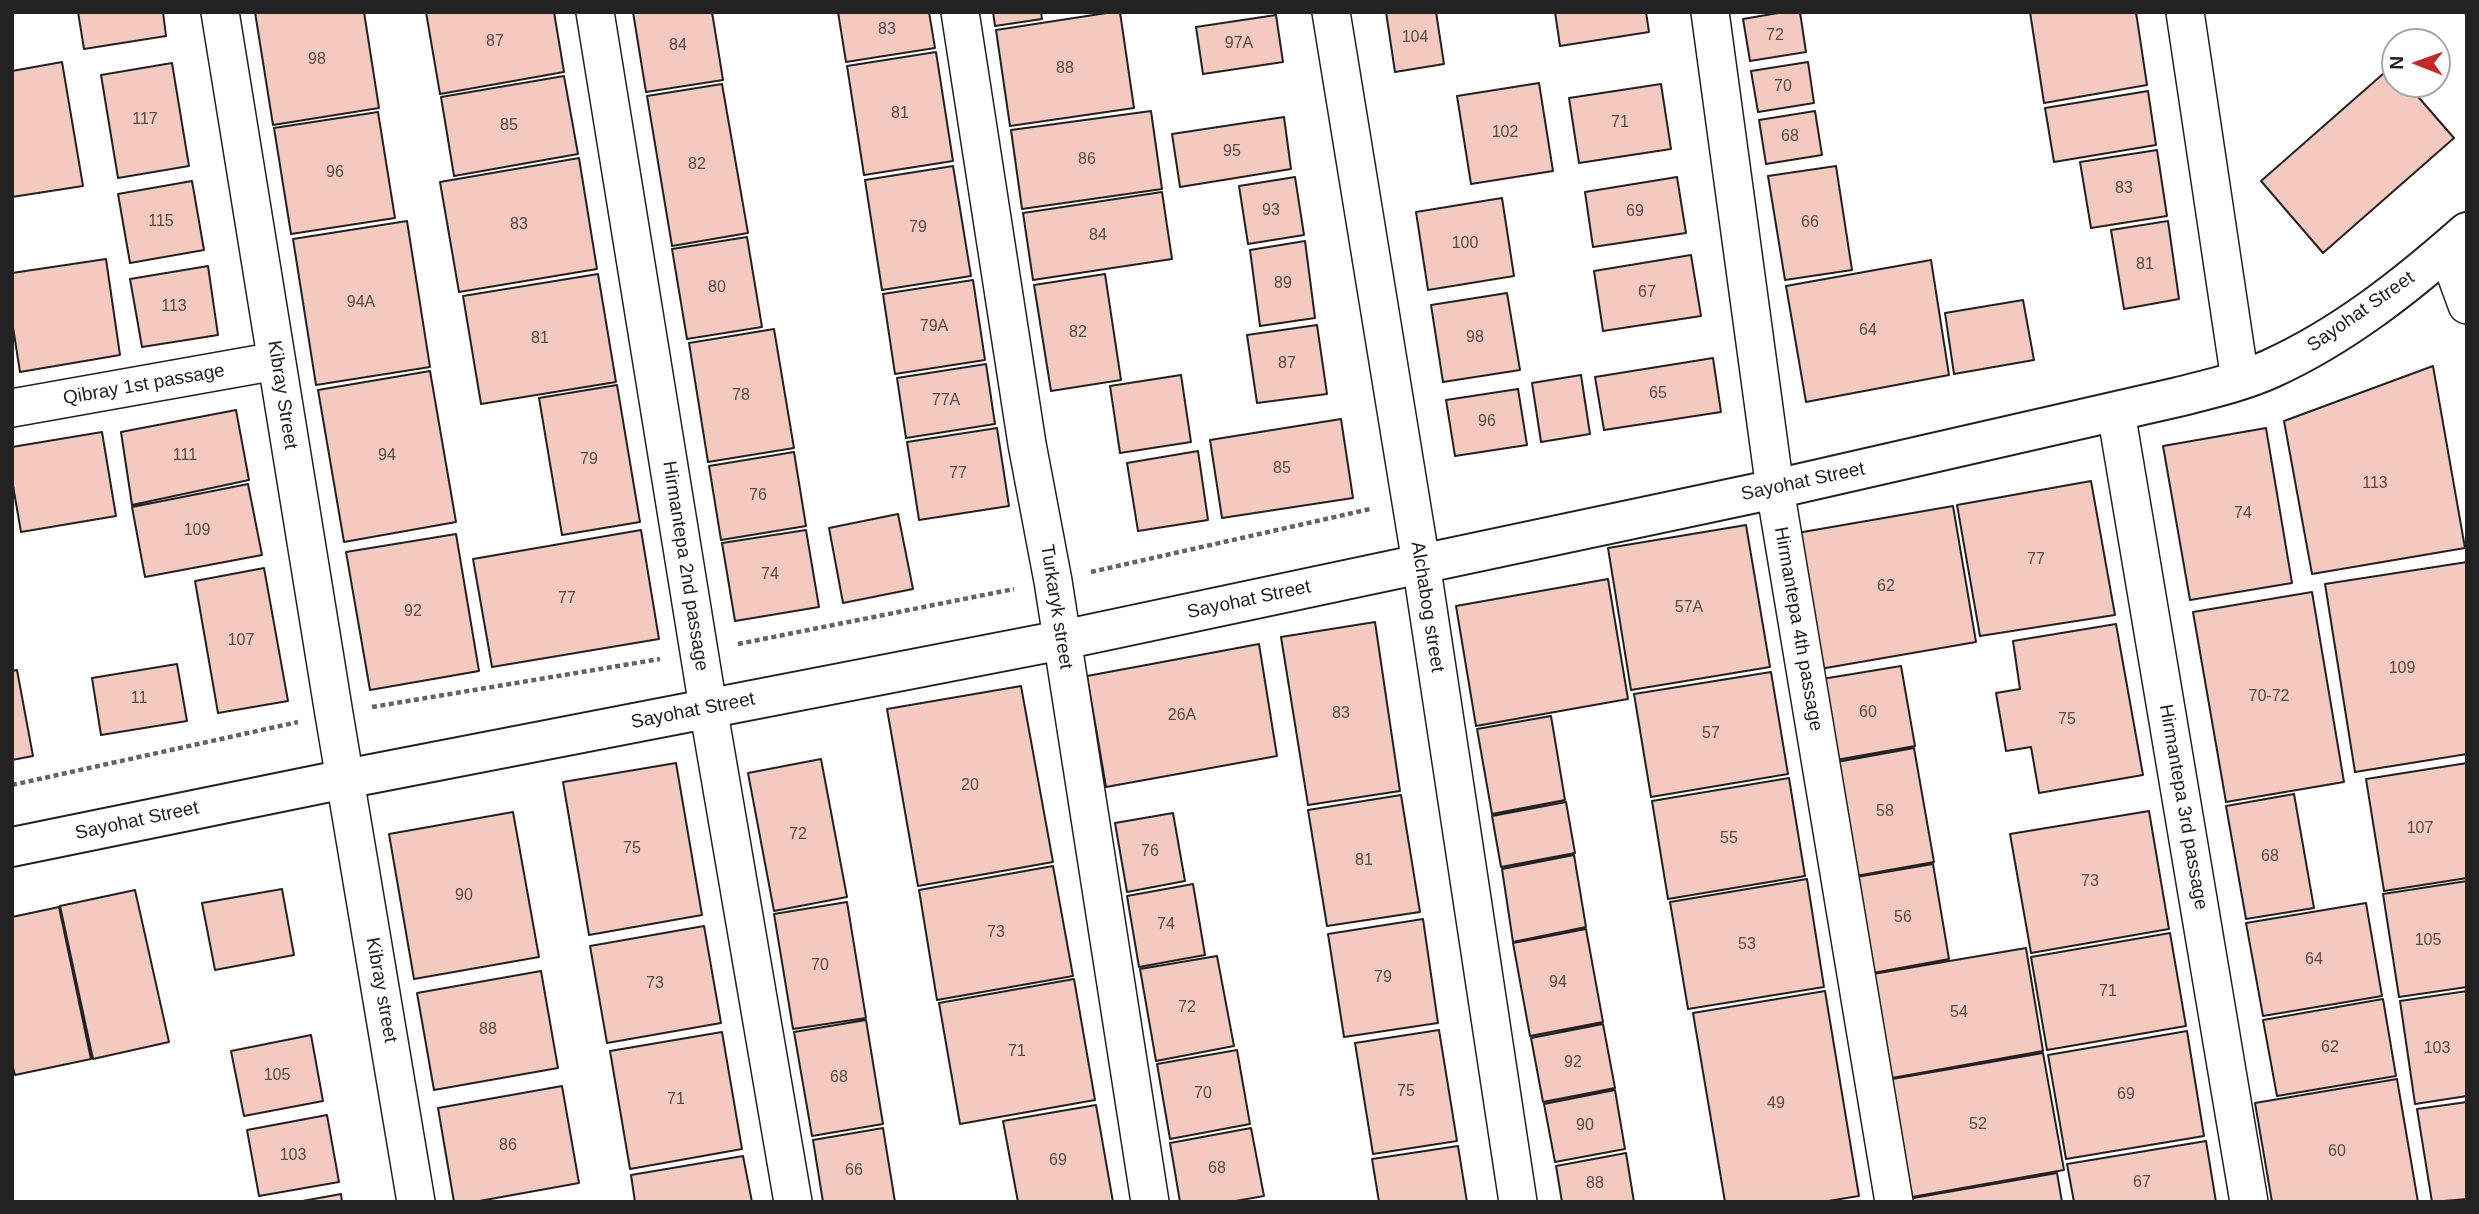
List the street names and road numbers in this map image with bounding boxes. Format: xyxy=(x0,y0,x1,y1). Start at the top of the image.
street label: Sayohat Street xyxy=(2303,267,2419,357)
street label: Kibray Street xyxy=(262,339,302,451)
street label: Qibray 1st passage xyxy=(61,360,227,410)
street label: Sayohat Street xyxy=(1739,458,1867,506)
street label: Hirmantepa 2nd passage xyxy=(657,459,713,673)
street label: Hirmantepa 4th passage xyxy=(1769,525,1827,733)
street label: Alchabog street xyxy=(1405,540,1449,674)
street label: Turkaryk street xyxy=(1035,543,1077,671)
street label: Sayohat Street xyxy=(1185,576,1313,624)
street label: Sayohat Street xyxy=(629,688,757,734)
street label: Hirmantepa 3rd passage xyxy=(2154,703,2212,911)
street label: Sayohat Street xyxy=(73,797,201,845)
street label: Kibray street xyxy=(361,936,401,1044)

